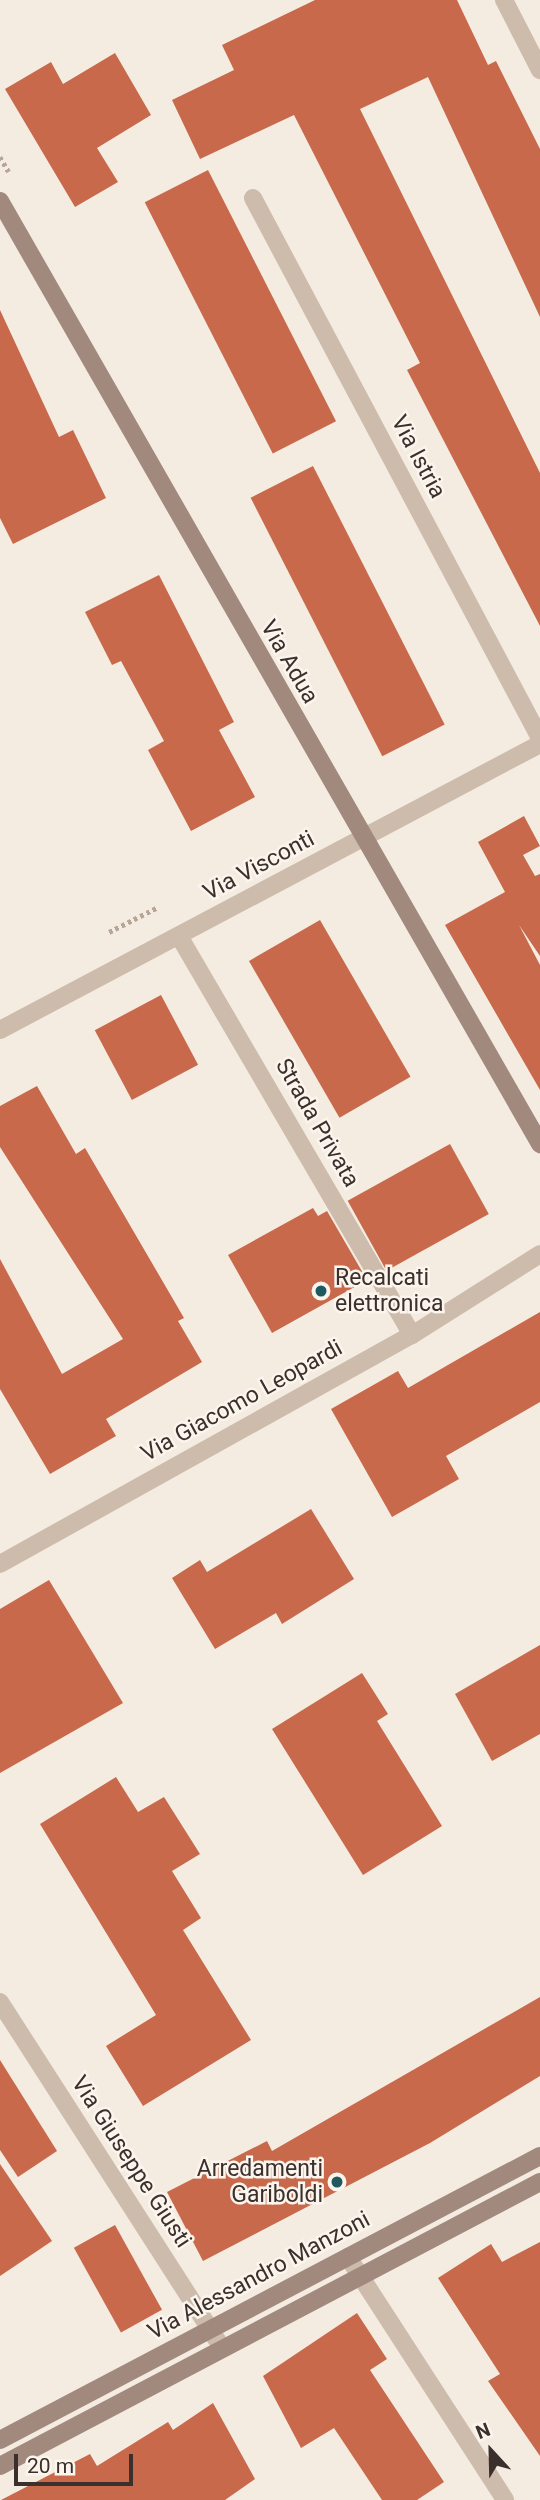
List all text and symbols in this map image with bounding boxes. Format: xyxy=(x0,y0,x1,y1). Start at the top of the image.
street label: Via Istria xyxy=(385,411,451,503)
street label: Via Adua xyxy=(254,615,324,709)
street label: Via Visconti xyxy=(199,825,319,907)
street label: Strada Privata xyxy=(269,1054,365,1192)
place label: Recalcati elettronica xyxy=(335,1264,444,1318)
marker: Recalcati elettronica xyxy=(313,1283,329,1299)
street label: Via Giacomo Leopardi xyxy=(137,1334,347,1468)
street label: Via Giuseppe Giusti xyxy=(65,2071,197,2253)
place label: Arredamenti Gariboldi xyxy=(197,2155,323,2209)
marker: Arredamenti Gariboldi xyxy=(329,2174,345,2190)
street label: Via Alessandro Manzoni xyxy=(143,2206,375,2346)
north arrow xyxy=(456,2416,526,2486)
text: N xyxy=(472,2418,493,2444)
scale bar xyxy=(18,2440,136,2484)
text: 20 m xyxy=(27,2454,74,2478)

